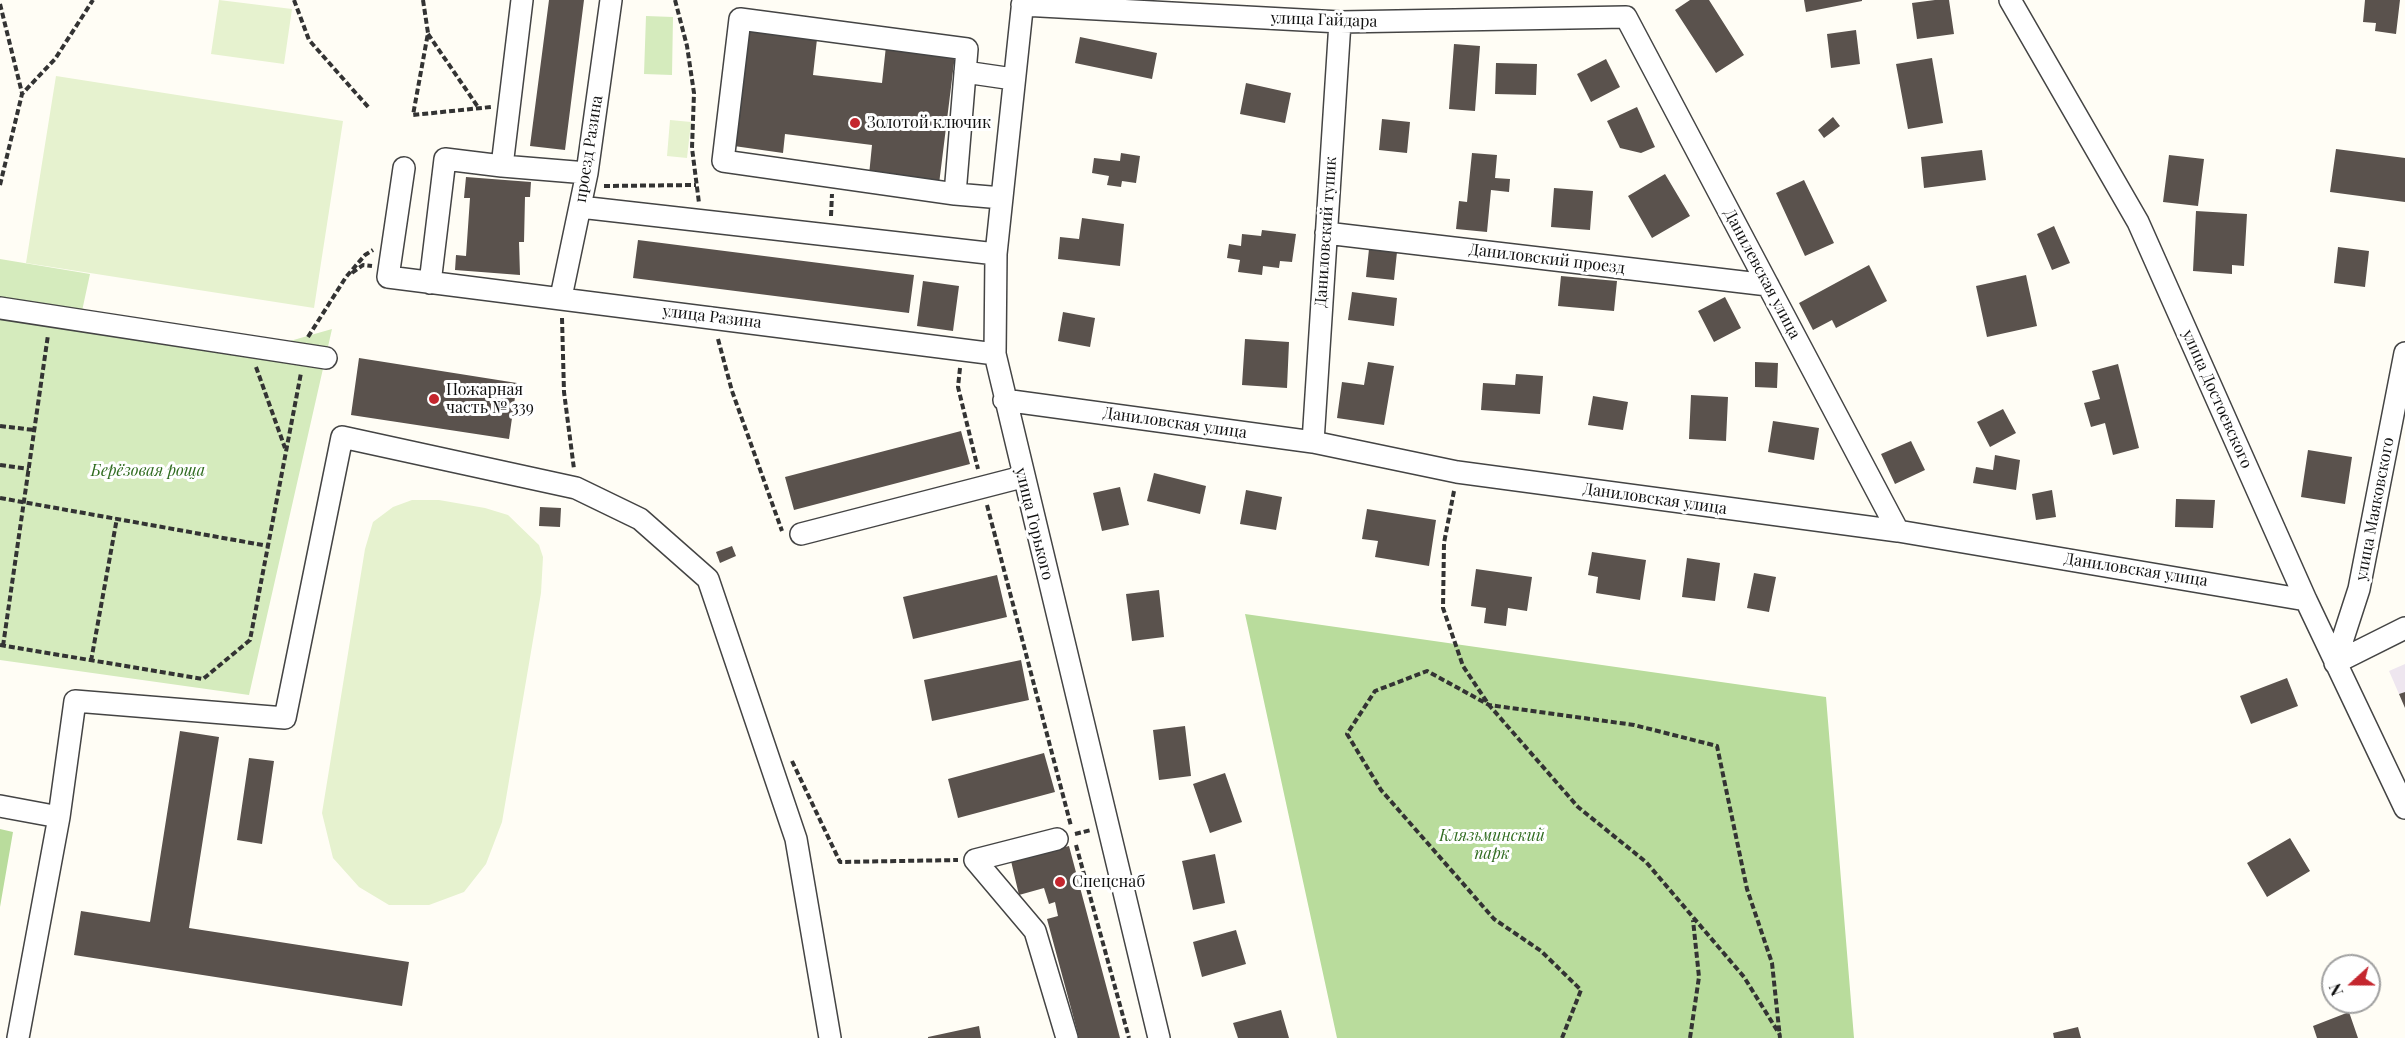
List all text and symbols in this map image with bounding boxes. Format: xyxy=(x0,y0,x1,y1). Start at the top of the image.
street label: улица Гайдара xyxy=(1270,9,1378,31)
street label: проезд Разина xyxy=(571,94,607,204)
place label: Золотой ключик xyxy=(867,113,991,133)
marker: Золотой ключик xyxy=(848,116,862,130)
street label: Даниловский тупик xyxy=(1311,156,1341,308)
street label: Данилевская улица xyxy=(1720,206,1804,342)
street label: Даниловский проезд xyxy=(1468,240,1626,278)
street label: улица Разина xyxy=(661,301,763,333)
street label: улица Достоевского xyxy=(2178,327,2256,471)
place label: Пожарная часть № 339 xyxy=(446,380,534,418)
marker: Пожарная часть № 339 xyxy=(427,392,441,406)
street label: Даниловская улица xyxy=(1102,403,1248,443)
street label: улица Маяковского xyxy=(2352,436,2398,582)
park label: Берёзовая роща xyxy=(91,461,205,481)
street label: улица Горького xyxy=(1011,466,1057,582)
street label: Даниловская улица xyxy=(1582,479,1728,519)
street label: Даниловская улица xyxy=(2063,549,2209,591)
park label: Клязьминский парк xyxy=(1439,826,1545,864)
place label: Спецснаб xyxy=(1072,872,1145,892)
marker: Спецснаб xyxy=(1053,875,1067,889)
north arrow xyxy=(2321,954,2381,1014)
text: N xyxy=(2324,981,2347,999)

